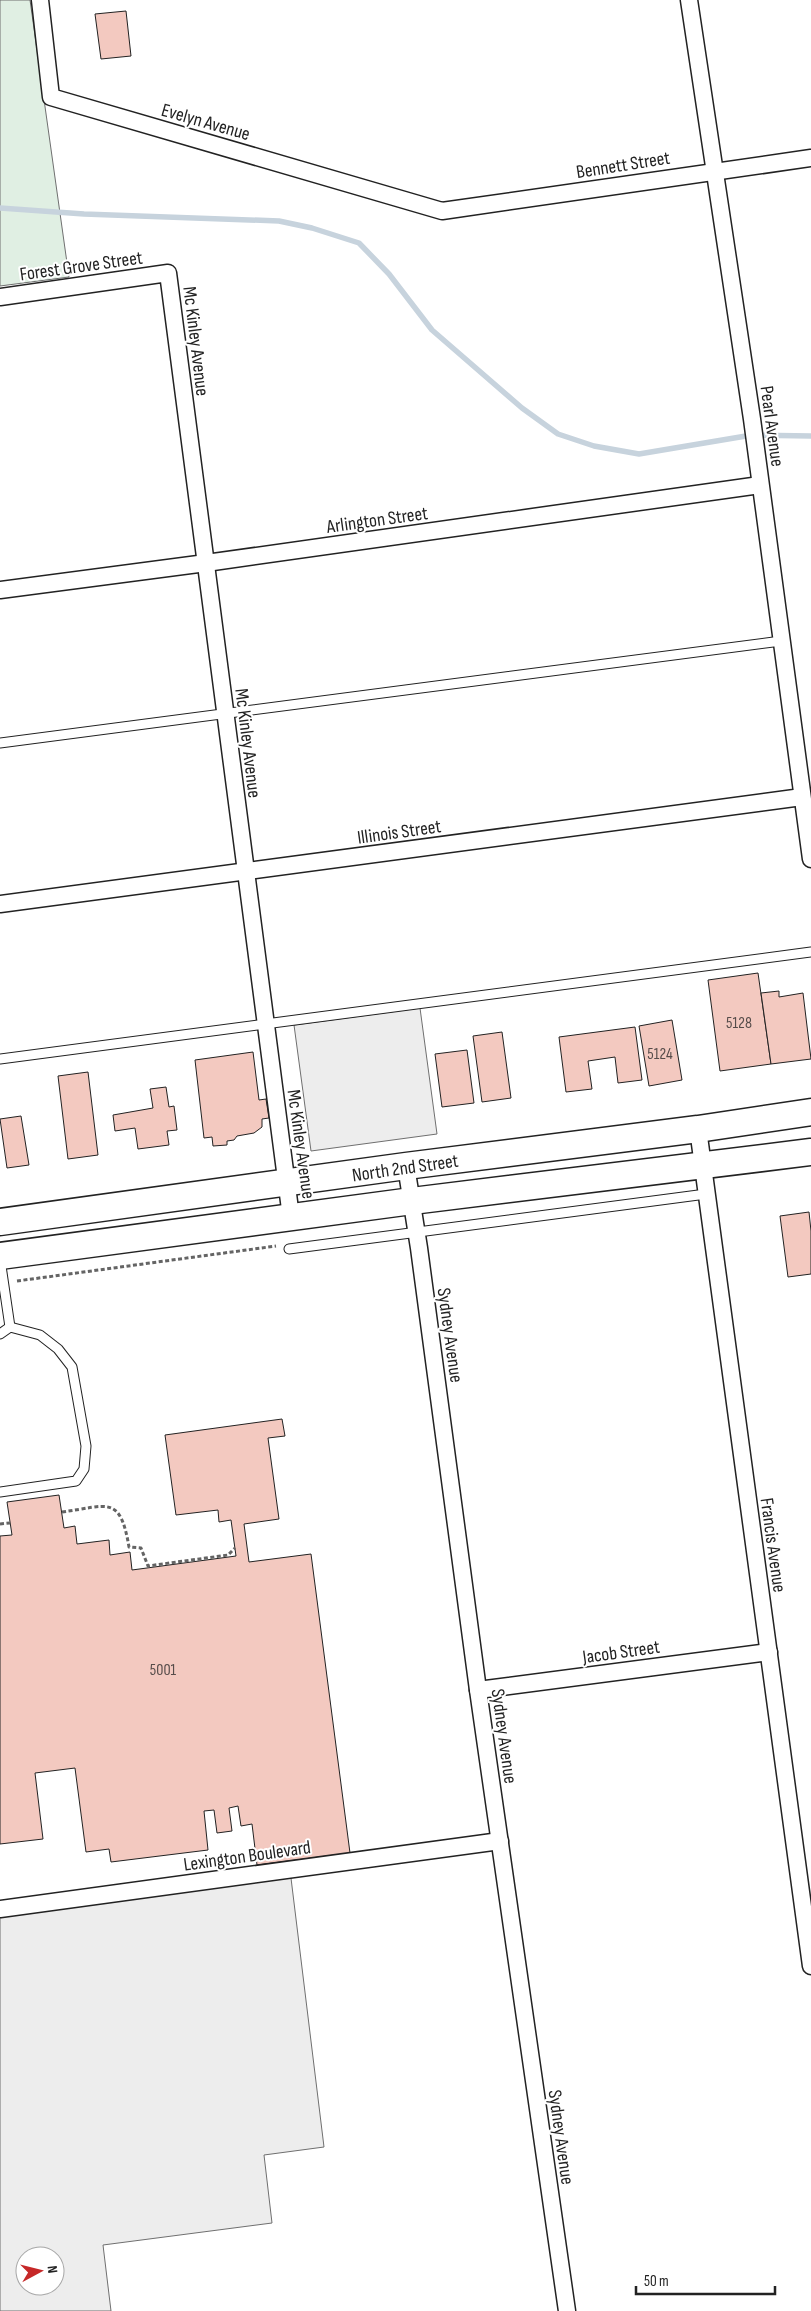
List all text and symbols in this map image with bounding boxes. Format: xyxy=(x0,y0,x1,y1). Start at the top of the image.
street label: Evelyn Avenue xyxy=(159,99,253,146)
street label: Bennett Street xyxy=(575,147,672,184)
street label: Forest Grove Street xyxy=(18,246,144,286)
street label: Mc Kinley Avenue xyxy=(177,285,214,397)
street label: Pearl Avenue xyxy=(754,384,789,468)
street label: Arlington Street xyxy=(324,502,429,539)
street label: Mc Kinley Avenue xyxy=(229,687,266,799)
street label: Illinois Street xyxy=(356,815,443,850)
house number: 5128 xyxy=(726,1014,752,1033)
house number: 5124 xyxy=(647,1045,673,1064)
street label: Mc Kinley Avenue xyxy=(281,1088,320,1200)
street label: North 2nd Street xyxy=(351,1150,460,1187)
street label: Sydney Avenue xyxy=(431,1286,468,1384)
street label: Francis Avenue xyxy=(755,1496,791,1594)
street label: Jacob Street xyxy=(580,1636,661,1669)
house number: 5001 xyxy=(150,1661,177,1680)
street label: Sydney Avenue xyxy=(485,1687,522,1785)
street label: Lexington Boulevard xyxy=(182,1836,312,1877)
street label: Sydney Avenue xyxy=(542,2088,579,2186)
north arrow xyxy=(15,2246,65,2296)
scale bar xyxy=(636,2264,775,2296)
text: N xyxy=(44,2265,61,2274)
text: 50 m xyxy=(644,2272,669,2291)

